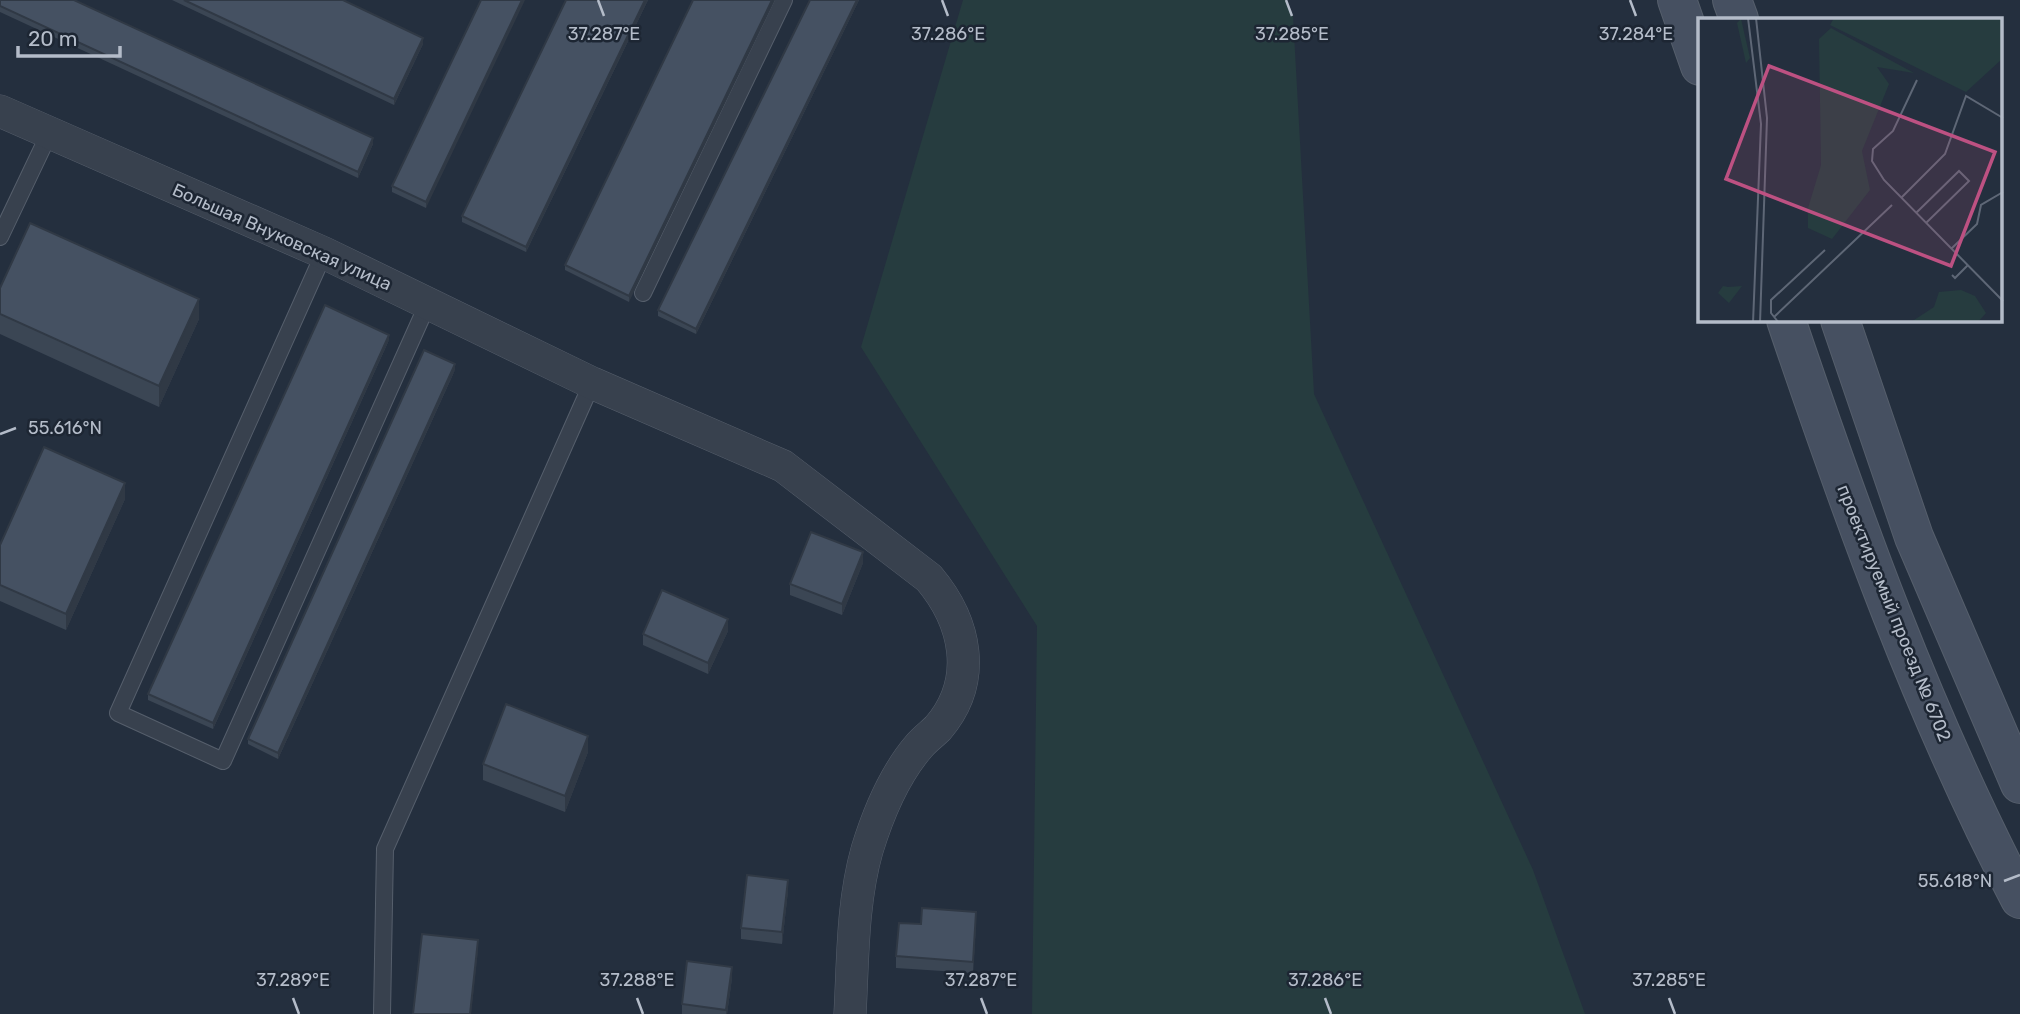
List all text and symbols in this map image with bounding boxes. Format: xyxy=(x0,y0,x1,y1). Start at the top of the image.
scale bar xyxy=(18,14,119,58)
inset map xyxy=(1698,18,2002,322)
text: 37.287°E xyxy=(568,23,640,45)
text: 37.286°E xyxy=(911,23,985,45)
text: 37.285°E xyxy=(1255,23,1329,45)
text: 37.284°E xyxy=(1599,23,1673,45)
text: 20 m xyxy=(28,26,77,51)
street label: Большая Внуковская улица xyxy=(169,179,395,295)
text: 55.616°N xyxy=(28,417,102,439)
street label: проектируемый проезд № 6702 xyxy=(1832,481,1956,745)
text: 55.618°N xyxy=(1918,870,1992,892)
text: 37.289°E xyxy=(256,969,330,991)
text: 37.288°E xyxy=(600,969,674,991)
text: 37.287°E xyxy=(945,969,1017,991)
text: 37.286°E xyxy=(1288,969,1362,991)
text: 37.285°E xyxy=(1632,969,1706,991)

